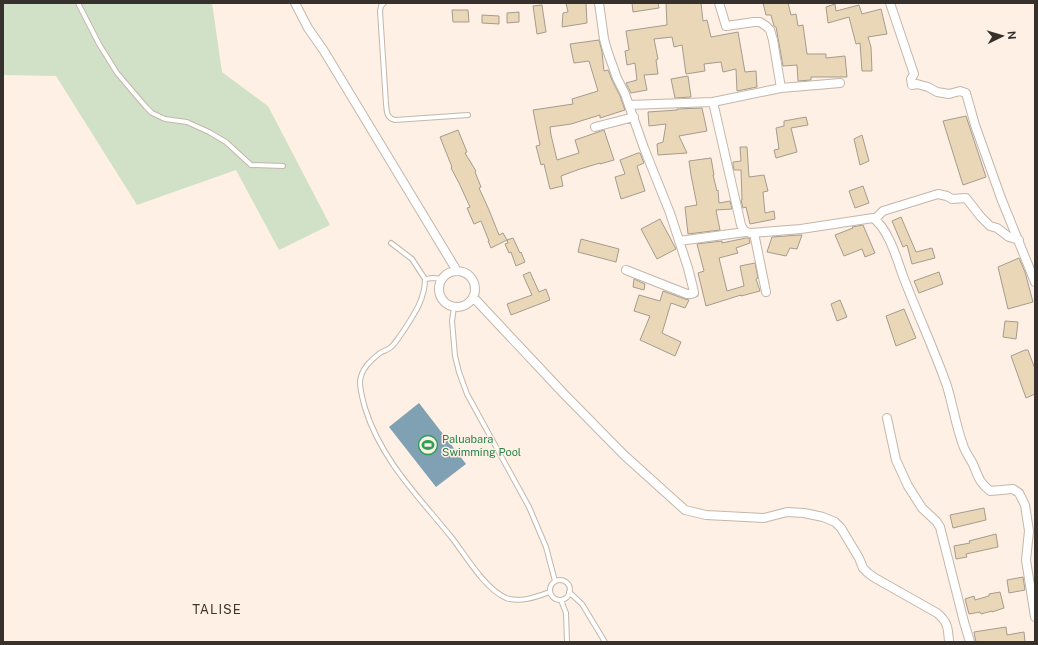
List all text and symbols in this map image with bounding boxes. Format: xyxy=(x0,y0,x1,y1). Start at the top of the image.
north arrow xyxy=(982,16,1022,56)
text: N xyxy=(1006,30,1018,40)
place label: Paluabara Swimming Pool xyxy=(442,433,521,458)
sports icon: Paluabara Swimming Pool xyxy=(417,434,439,456)
district label: TALISE xyxy=(192,602,242,617)

